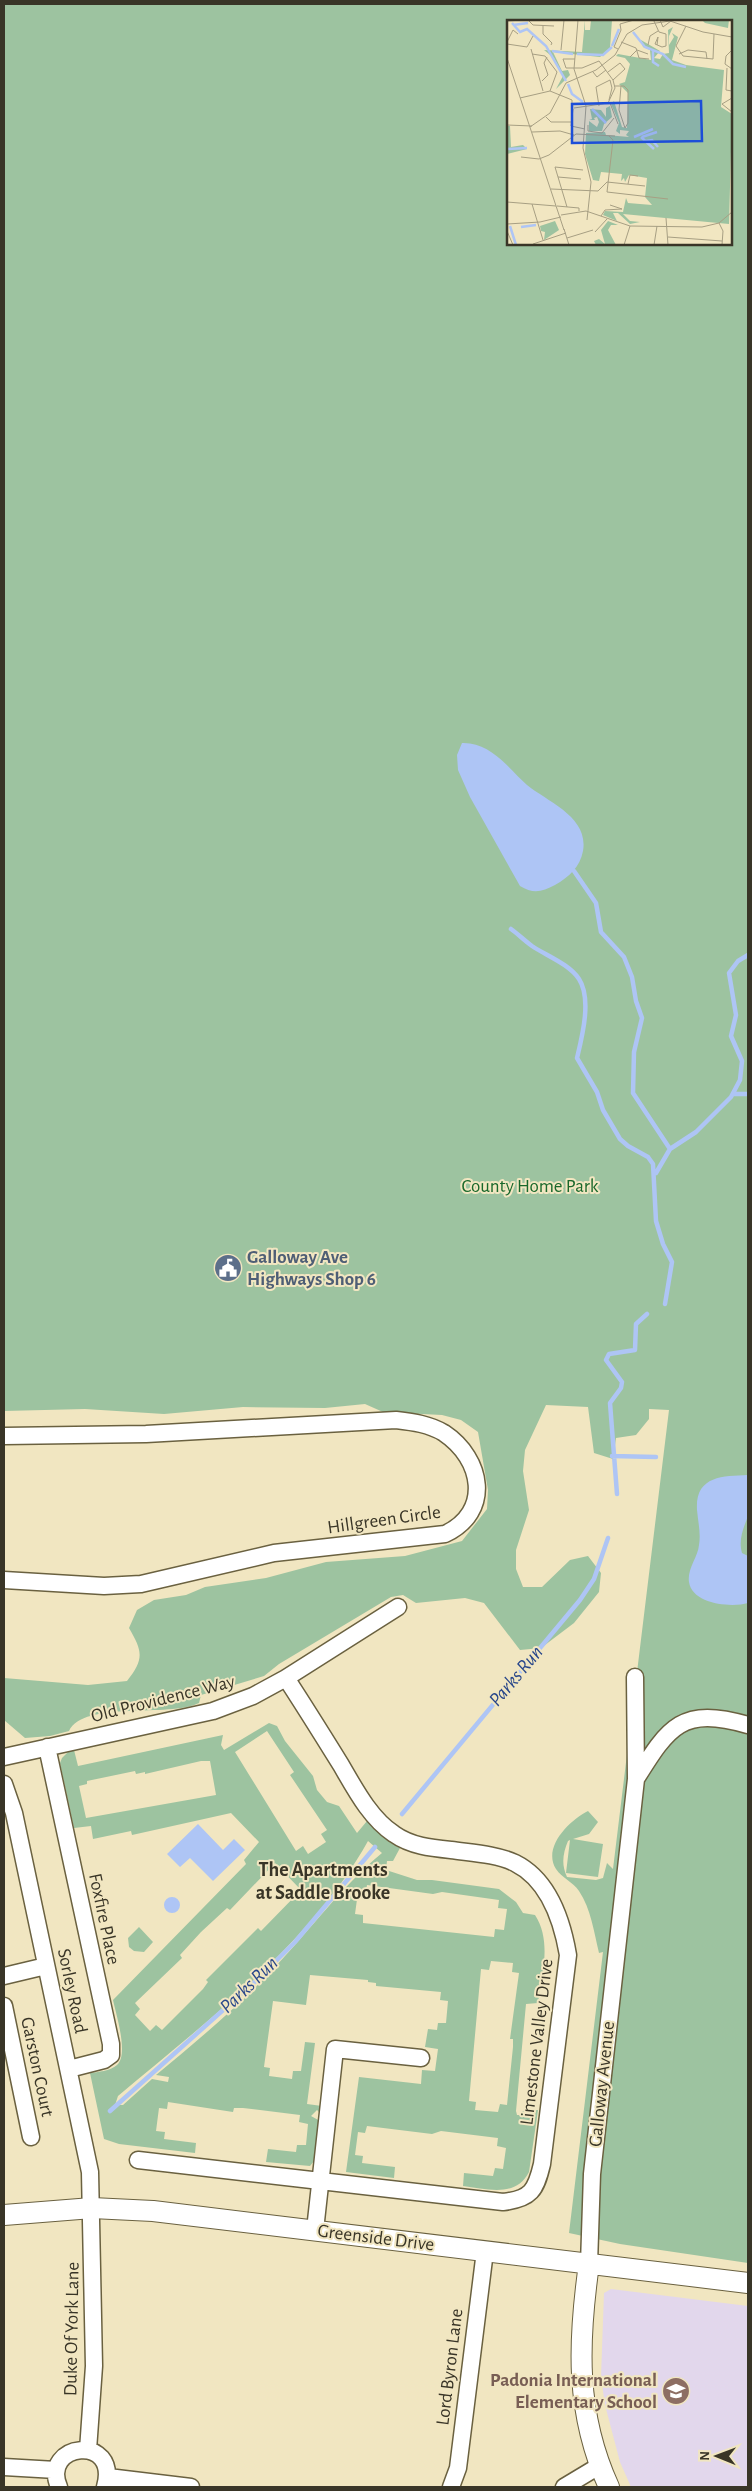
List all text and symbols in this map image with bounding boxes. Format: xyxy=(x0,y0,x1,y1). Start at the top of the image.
inset map xyxy=(507,20,732,245)
park label: County Home Park xyxy=(461,1177,599,1196)
place label: Galloway Ave Highways Shop 6 xyxy=(247,1248,376,1289)
public building icon: Galloway Ave Highways Shop 6 xyxy=(213,1253,243,1283)
street label: Hillgreen Circle xyxy=(326,1503,442,1537)
water label: Parks Run xyxy=(485,1642,547,1710)
street label: Old Providence Way xyxy=(89,1672,237,1726)
district label: The Apartments at Saddle Brooke xyxy=(256,1860,390,1903)
street label: Foxfire Place xyxy=(85,1872,123,1966)
street label: Sorley Road xyxy=(54,1947,90,2035)
water label: Parks Run xyxy=(216,1953,282,2017)
street label: Limestone Valley Drive xyxy=(517,1958,557,2126)
street label: Garston Court xyxy=(17,2015,57,2119)
street label: Galloway Avenue xyxy=(586,2020,618,2148)
street label: Greenside Drive xyxy=(317,2221,435,2255)
street label: Duke Of York Lane xyxy=(61,2262,83,2396)
street label: Lord Byron Lane xyxy=(433,2308,467,2426)
place label: Padonia International Elementary School xyxy=(490,2371,657,2412)
school or university icon: Padonia International Elementary School xyxy=(661,2376,691,2406)
north arrow xyxy=(692,2431,742,2481)
text: N xyxy=(698,2451,712,2461)

